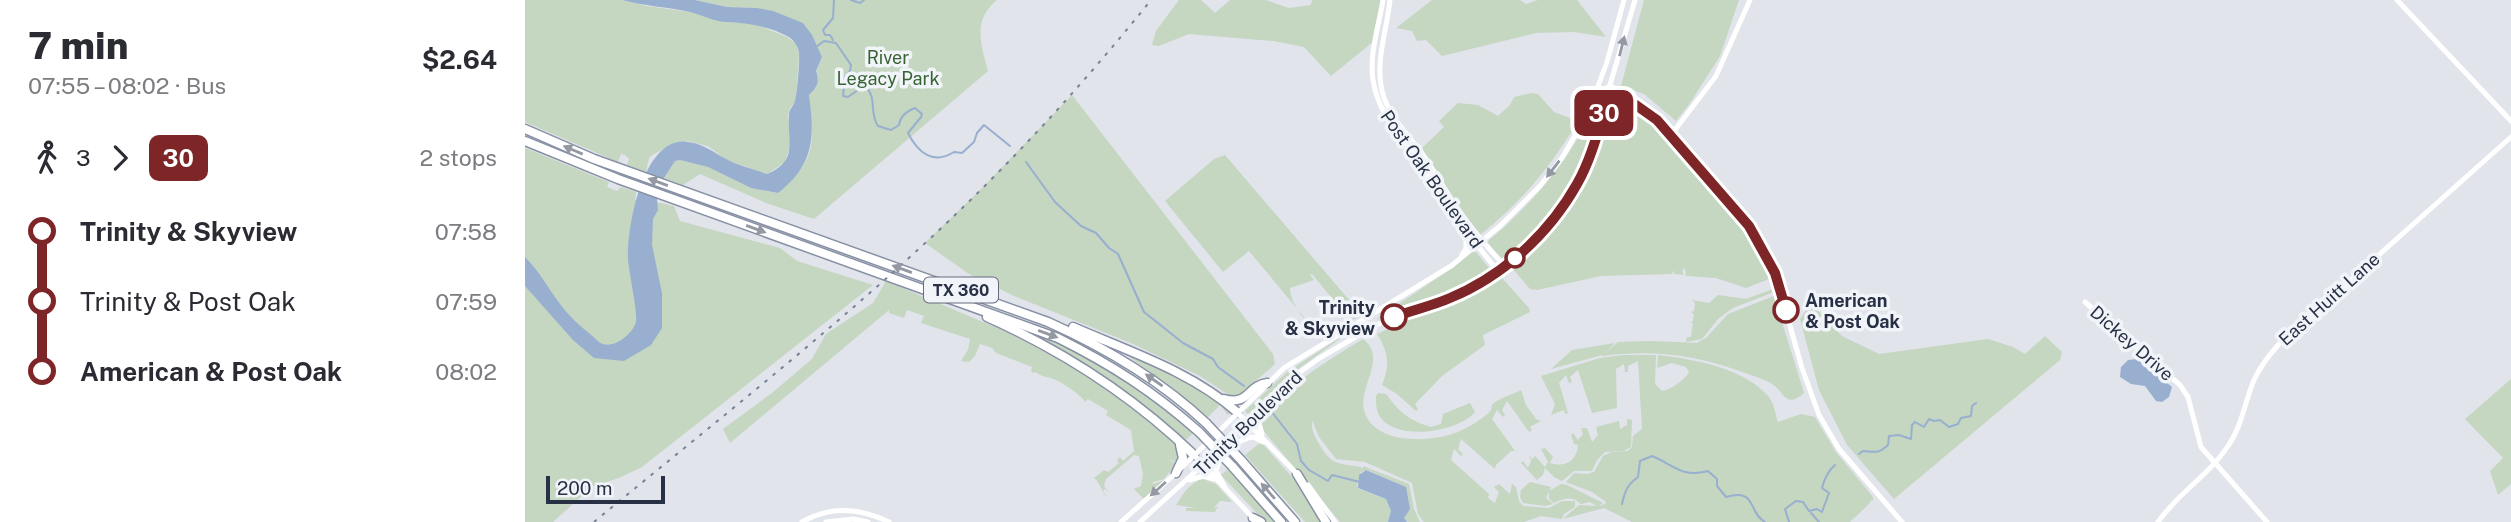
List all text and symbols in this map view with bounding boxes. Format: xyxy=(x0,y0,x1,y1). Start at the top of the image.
text: 7 min xyxy=(28,23,128,68)
one-way arrow xyxy=(1617,35,1628,57)
text: $2.64 xyxy=(422,44,497,75)
park label: River Legacy Park xyxy=(836,47,940,89)
text: 07:55 – 08:02 · Bus xyxy=(28,72,226,99)
line badge: 30 xyxy=(1573,90,1635,136)
text: 30 xyxy=(1588,99,1620,127)
street label: Post Oak Boulevard xyxy=(1377,106,1487,252)
icon: walk xyxy=(28,139,66,177)
icon: forward xyxy=(101,139,139,177)
text: 3 xyxy=(76,144,91,171)
text: 30 xyxy=(163,144,194,172)
text: 2 stops xyxy=(419,144,497,171)
one-way arrow xyxy=(562,144,583,155)
one-way arrow xyxy=(1546,160,1560,178)
one-way arrow xyxy=(648,176,669,187)
text: Trinity & Skyview xyxy=(80,216,297,247)
text: 07:58 xyxy=(435,218,497,245)
one-way arrow xyxy=(746,223,767,234)
unlabelled marker xyxy=(1505,248,1525,268)
street label: East Huitt Lane xyxy=(2274,248,2384,350)
one-way arrow xyxy=(891,263,912,274)
road number: TX 360 xyxy=(924,278,998,302)
text: Trinity & Post Oak xyxy=(80,286,296,317)
text: 07:59 xyxy=(435,288,497,315)
place label: American & Post Oak xyxy=(1805,290,1900,332)
place label: Trinity & Skyview xyxy=(1285,297,1375,339)
marker: American & Post Oak xyxy=(1773,297,1799,323)
street label: Dickey Drive xyxy=(2086,301,2178,385)
marker: Trinity & Skyview xyxy=(1381,304,1407,330)
one-way arrow xyxy=(1037,329,1058,340)
text: American & Post Oak xyxy=(80,356,342,387)
text: 08:02 xyxy=(435,358,497,385)
street label: Trinity Boulevard xyxy=(1190,366,1306,480)
one-way arrow xyxy=(1145,373,1163,387)
scale bar xyxy=(546,473,665,505)
text: 200 m xyxy=(557,477,613,499)
one-way arrow xyxy=(1150,481,1167,497)
one-way arrow xyxy=(1260,482,1276,500)

